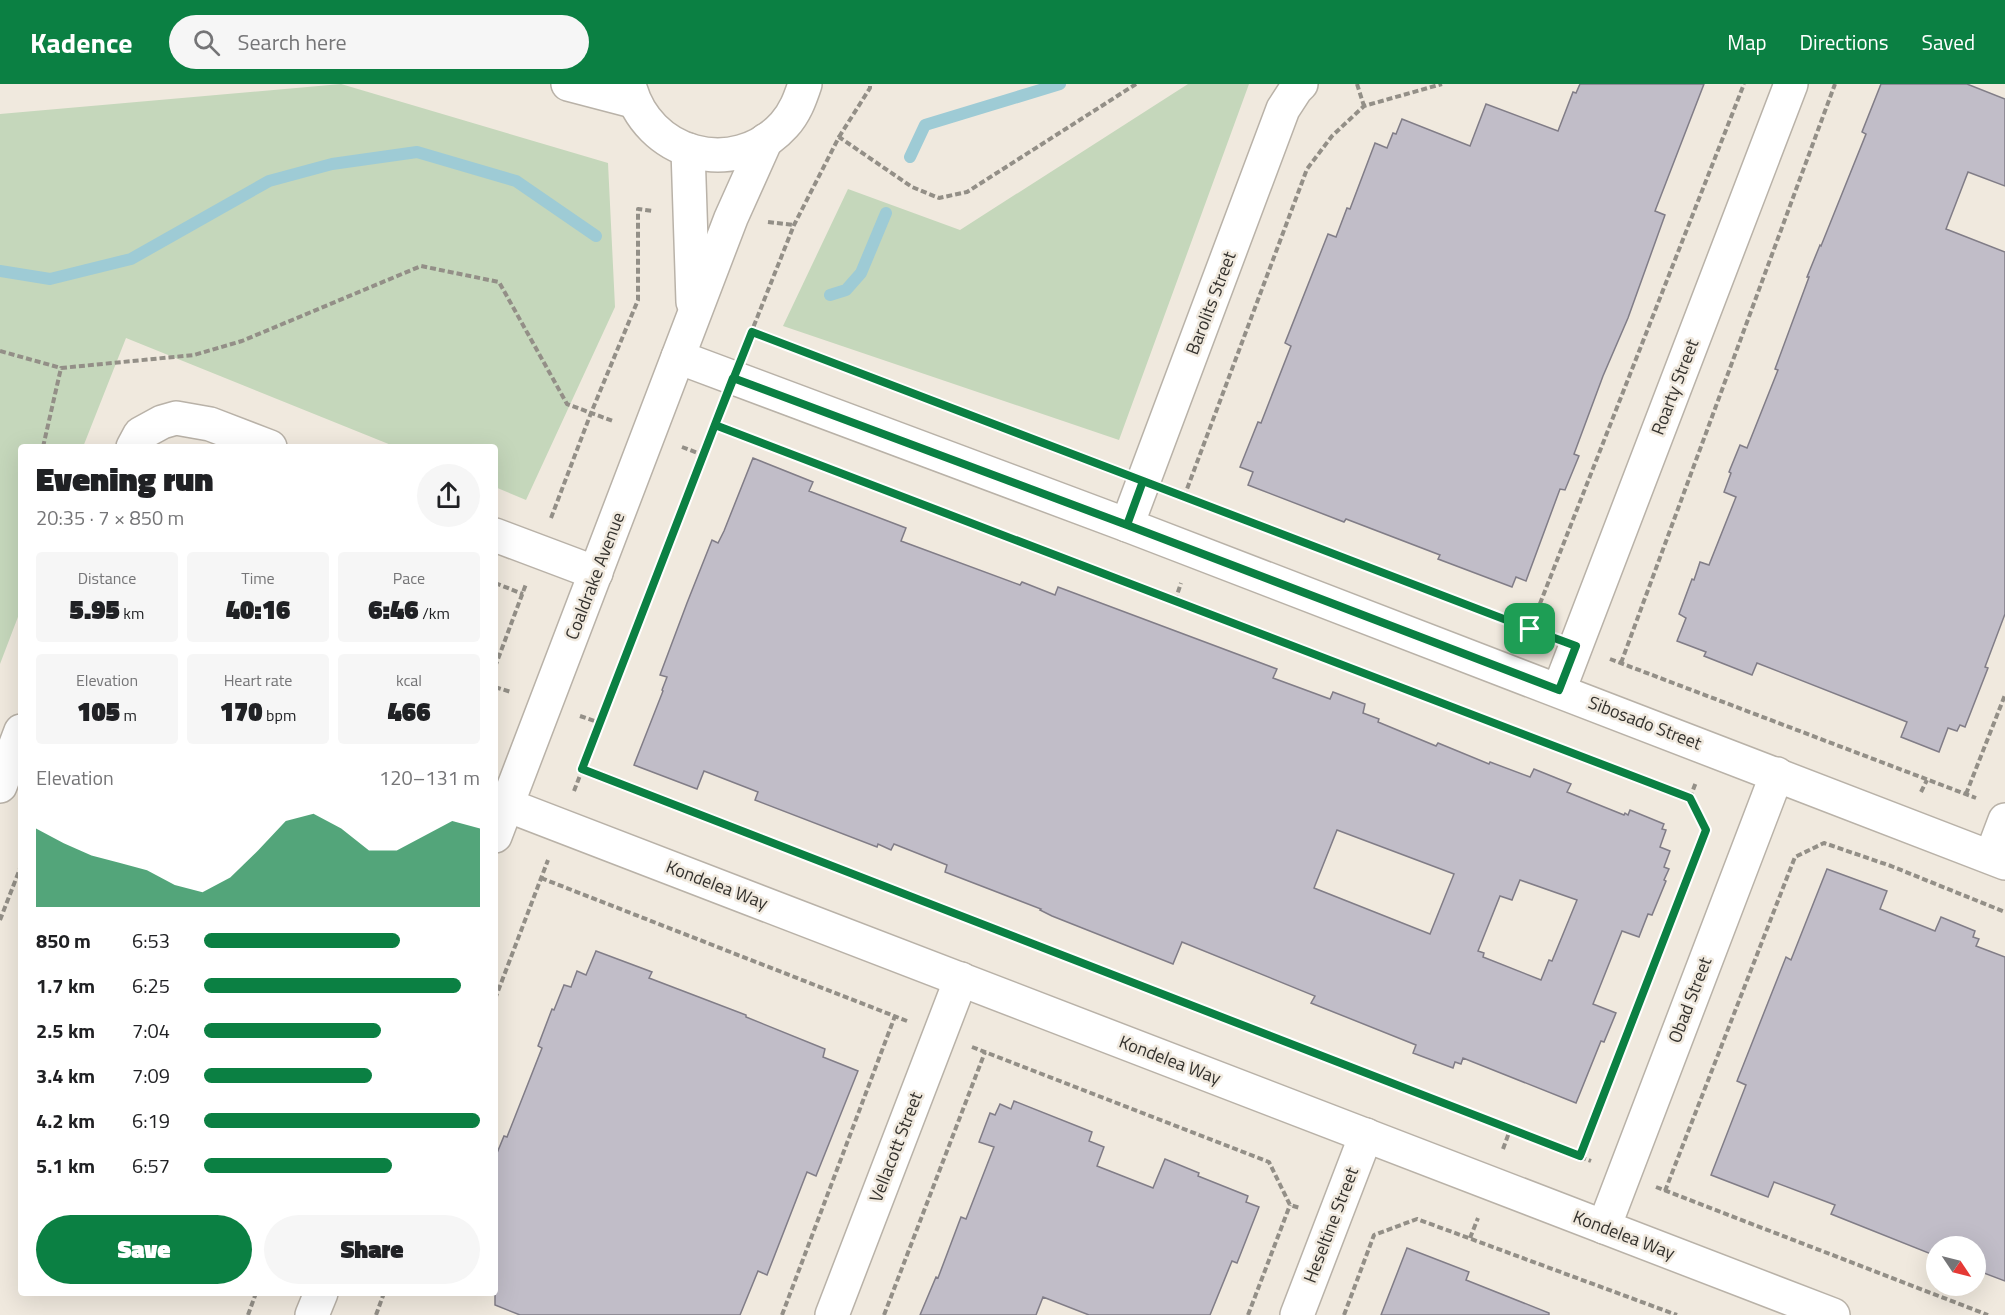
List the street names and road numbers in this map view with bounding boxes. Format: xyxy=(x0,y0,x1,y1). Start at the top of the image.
street label: Barolits Street xyxy=(1178,247,1243,358)
street label: Roarty Street xyxy=(1644,334,1705,439)
street label: Coaldrake Avenue xyxy=(558,508,631,644)
street label: Sibosado Street xyxy=(1585,689,1706,757)
street label: Kondelea Way xyxy=(662,853,772,916)
street label: Obad Street xyxy=(1661,952,1719,1047)
street label: Kondelea Way xyxy=(1115,1028,1225,1091)
street label: Vellacott Street xyxy=(862,1087,929,1206)
street label: Heseltine Street xyxy=(1296,1162,1365,1287)
street label: Kondelea Way xyxy=(1569,1203,1679,1266)

